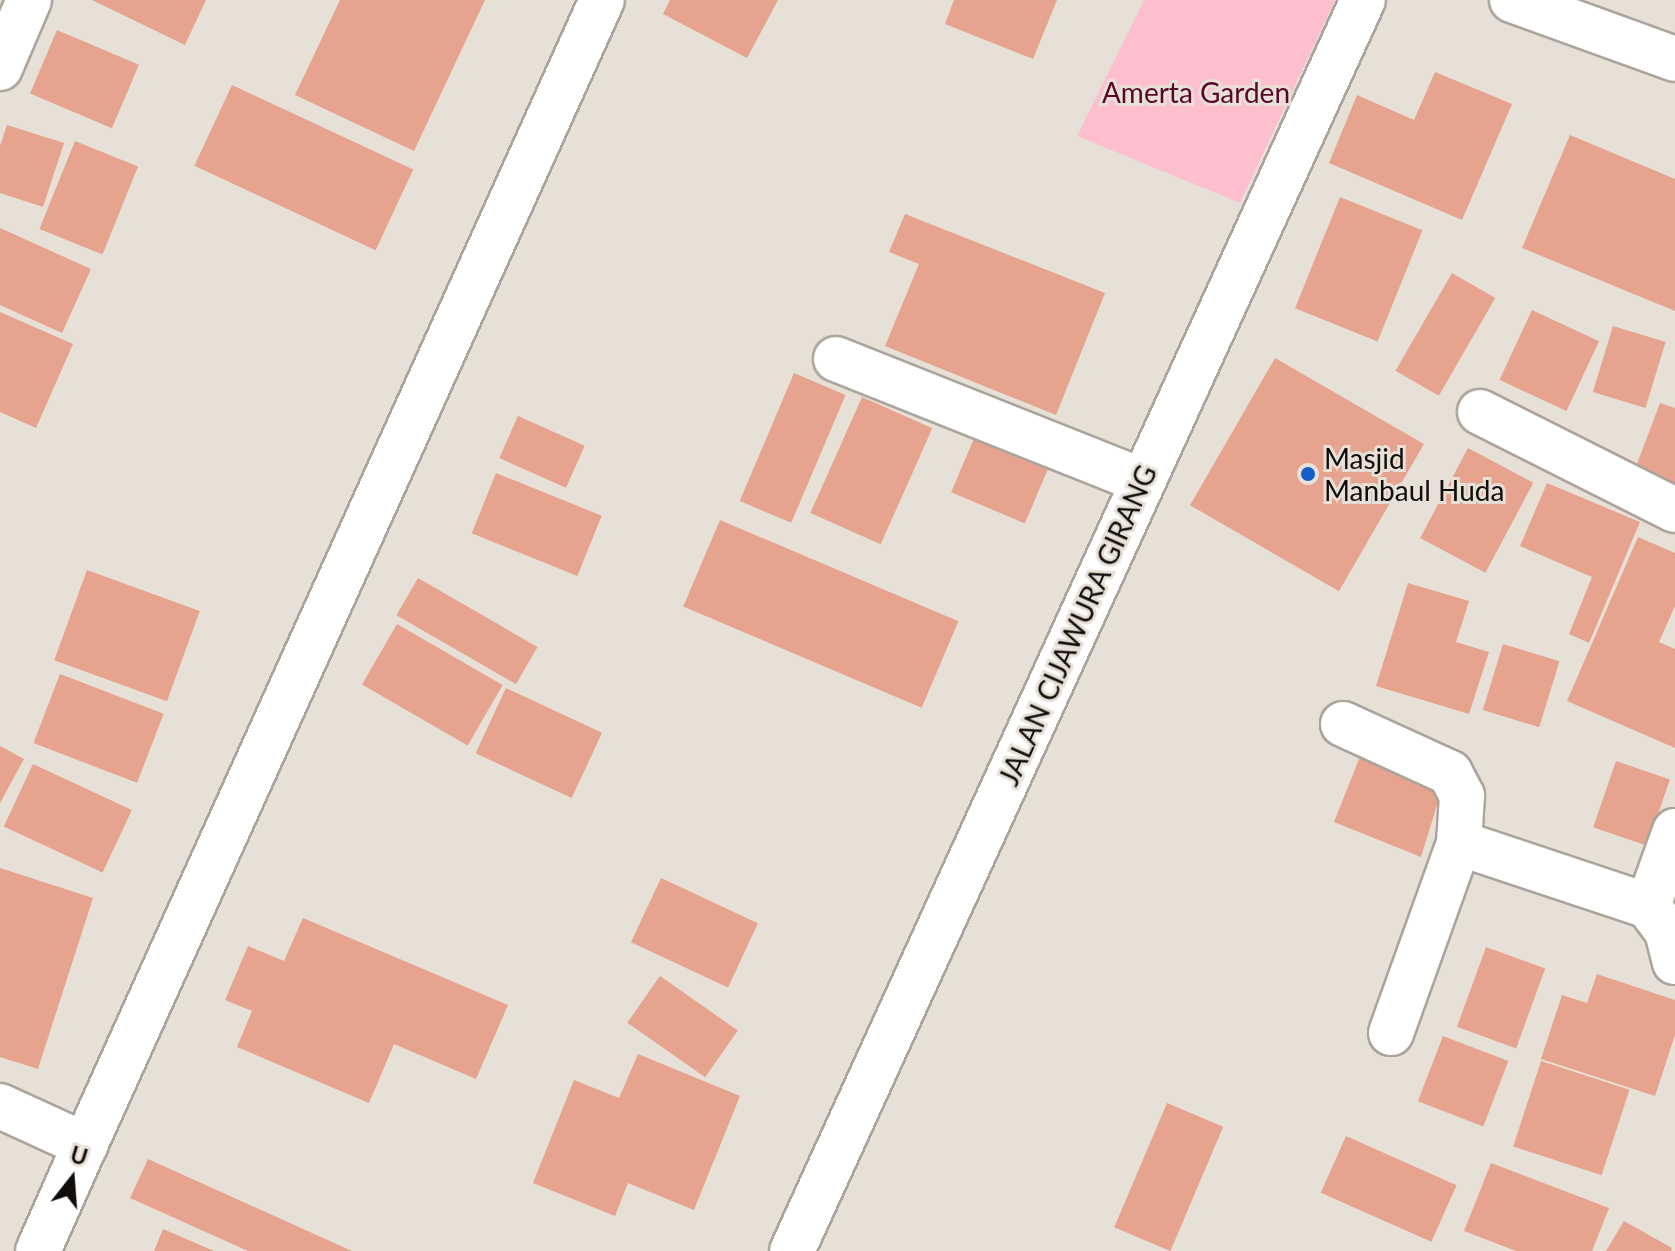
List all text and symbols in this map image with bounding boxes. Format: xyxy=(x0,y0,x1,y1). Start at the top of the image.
park label: Amerta Garden xyxy=(1102,75,1290,109)
place label: Masjid Manbaul Huda xyxy=(1324,441,1504,507)
street label: JALAN CIJAWURA GIRANG xyxy=(991,459,1163,791)
marker: Masjid Manbaul Huda xyxy=(1299,465,1317,483)
north arrow xyxy=(32,1139,112,1219)
text: U xyxy=(67,1140,91,1171)

